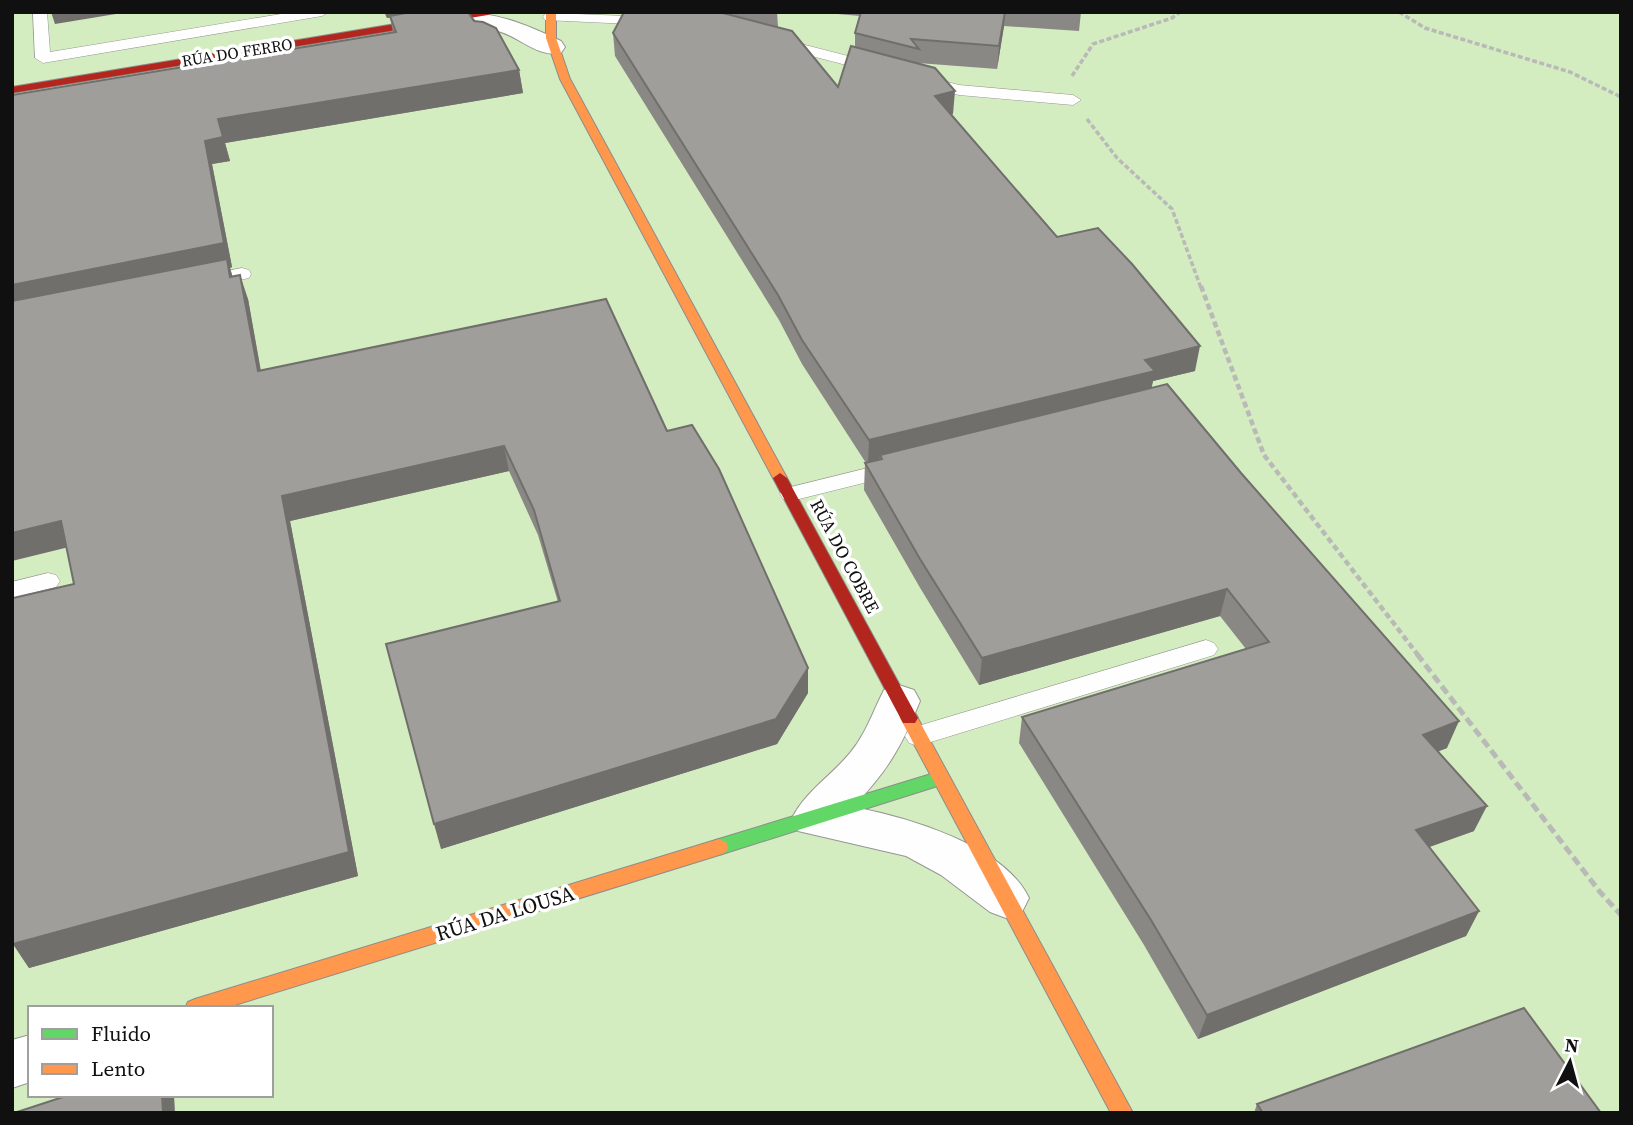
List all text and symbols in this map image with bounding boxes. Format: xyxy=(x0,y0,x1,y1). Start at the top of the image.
street label: RÚA DO FERRO xyxy=(180,32,294,72)
street label: RÚA DO COBRE xyxy=(804,495,886,618)
street label: RÚA DA LOUSA xyxy=(432,878,578,948)
legend xyxy=(28,1006,273,1097)
text: Fluido xyxy=(91,1019,151,1048)
north arrow xyxy=(1535,1027,1605,1097)
text: N xyxy=(1564,1031,1580,1059)
text: Lento xyxy=(91,1054,145,1083)

